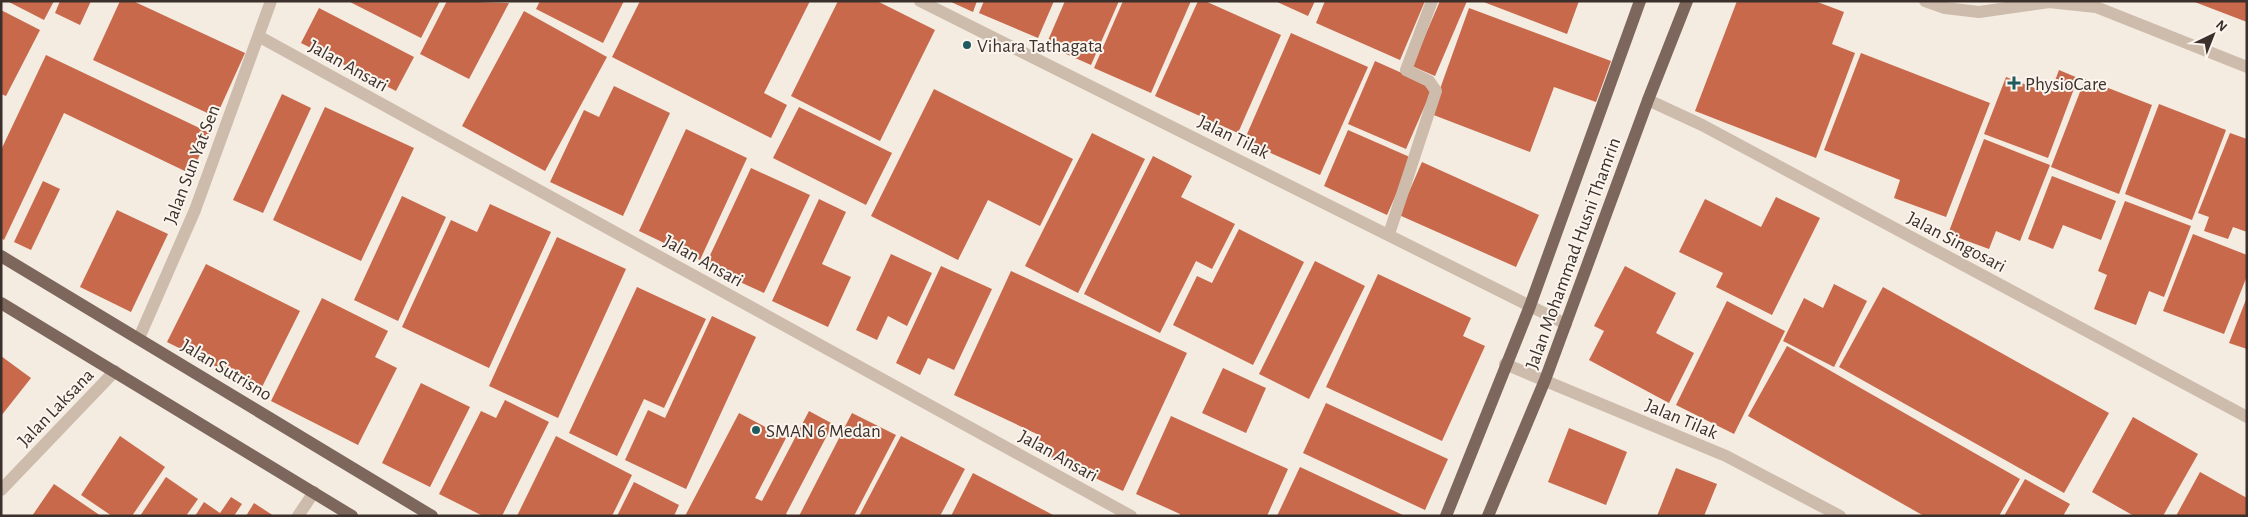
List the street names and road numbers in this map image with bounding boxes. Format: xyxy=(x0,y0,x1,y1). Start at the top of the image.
street label: Jalan Ansari xyxy=(305,37,391,96)
street label: Jalan Sun Yat Sen xyxy=(161,102,224,227)
street label: Jalan Tilak xyxy=(1195,112,1272,163)
street label: Jalan Mohammad Husni Thamrin xyxy=(1523,135,1624,372)
street label: Jalan Singosari xyxy=(1904,208,2009,276)
street label: Jalan Ansari xyxy=(660,232,746,291)
street label: Jalan Sutrisno xyxy=(178,336,275,405)
street label: Jalan Laksana xyxy=(14,365,98,451)
street label: Jalan Tilak xyxy=(1642,396,1721,443)
street label: Jalan Ansari xyxy=(1015,427,1101,486)

